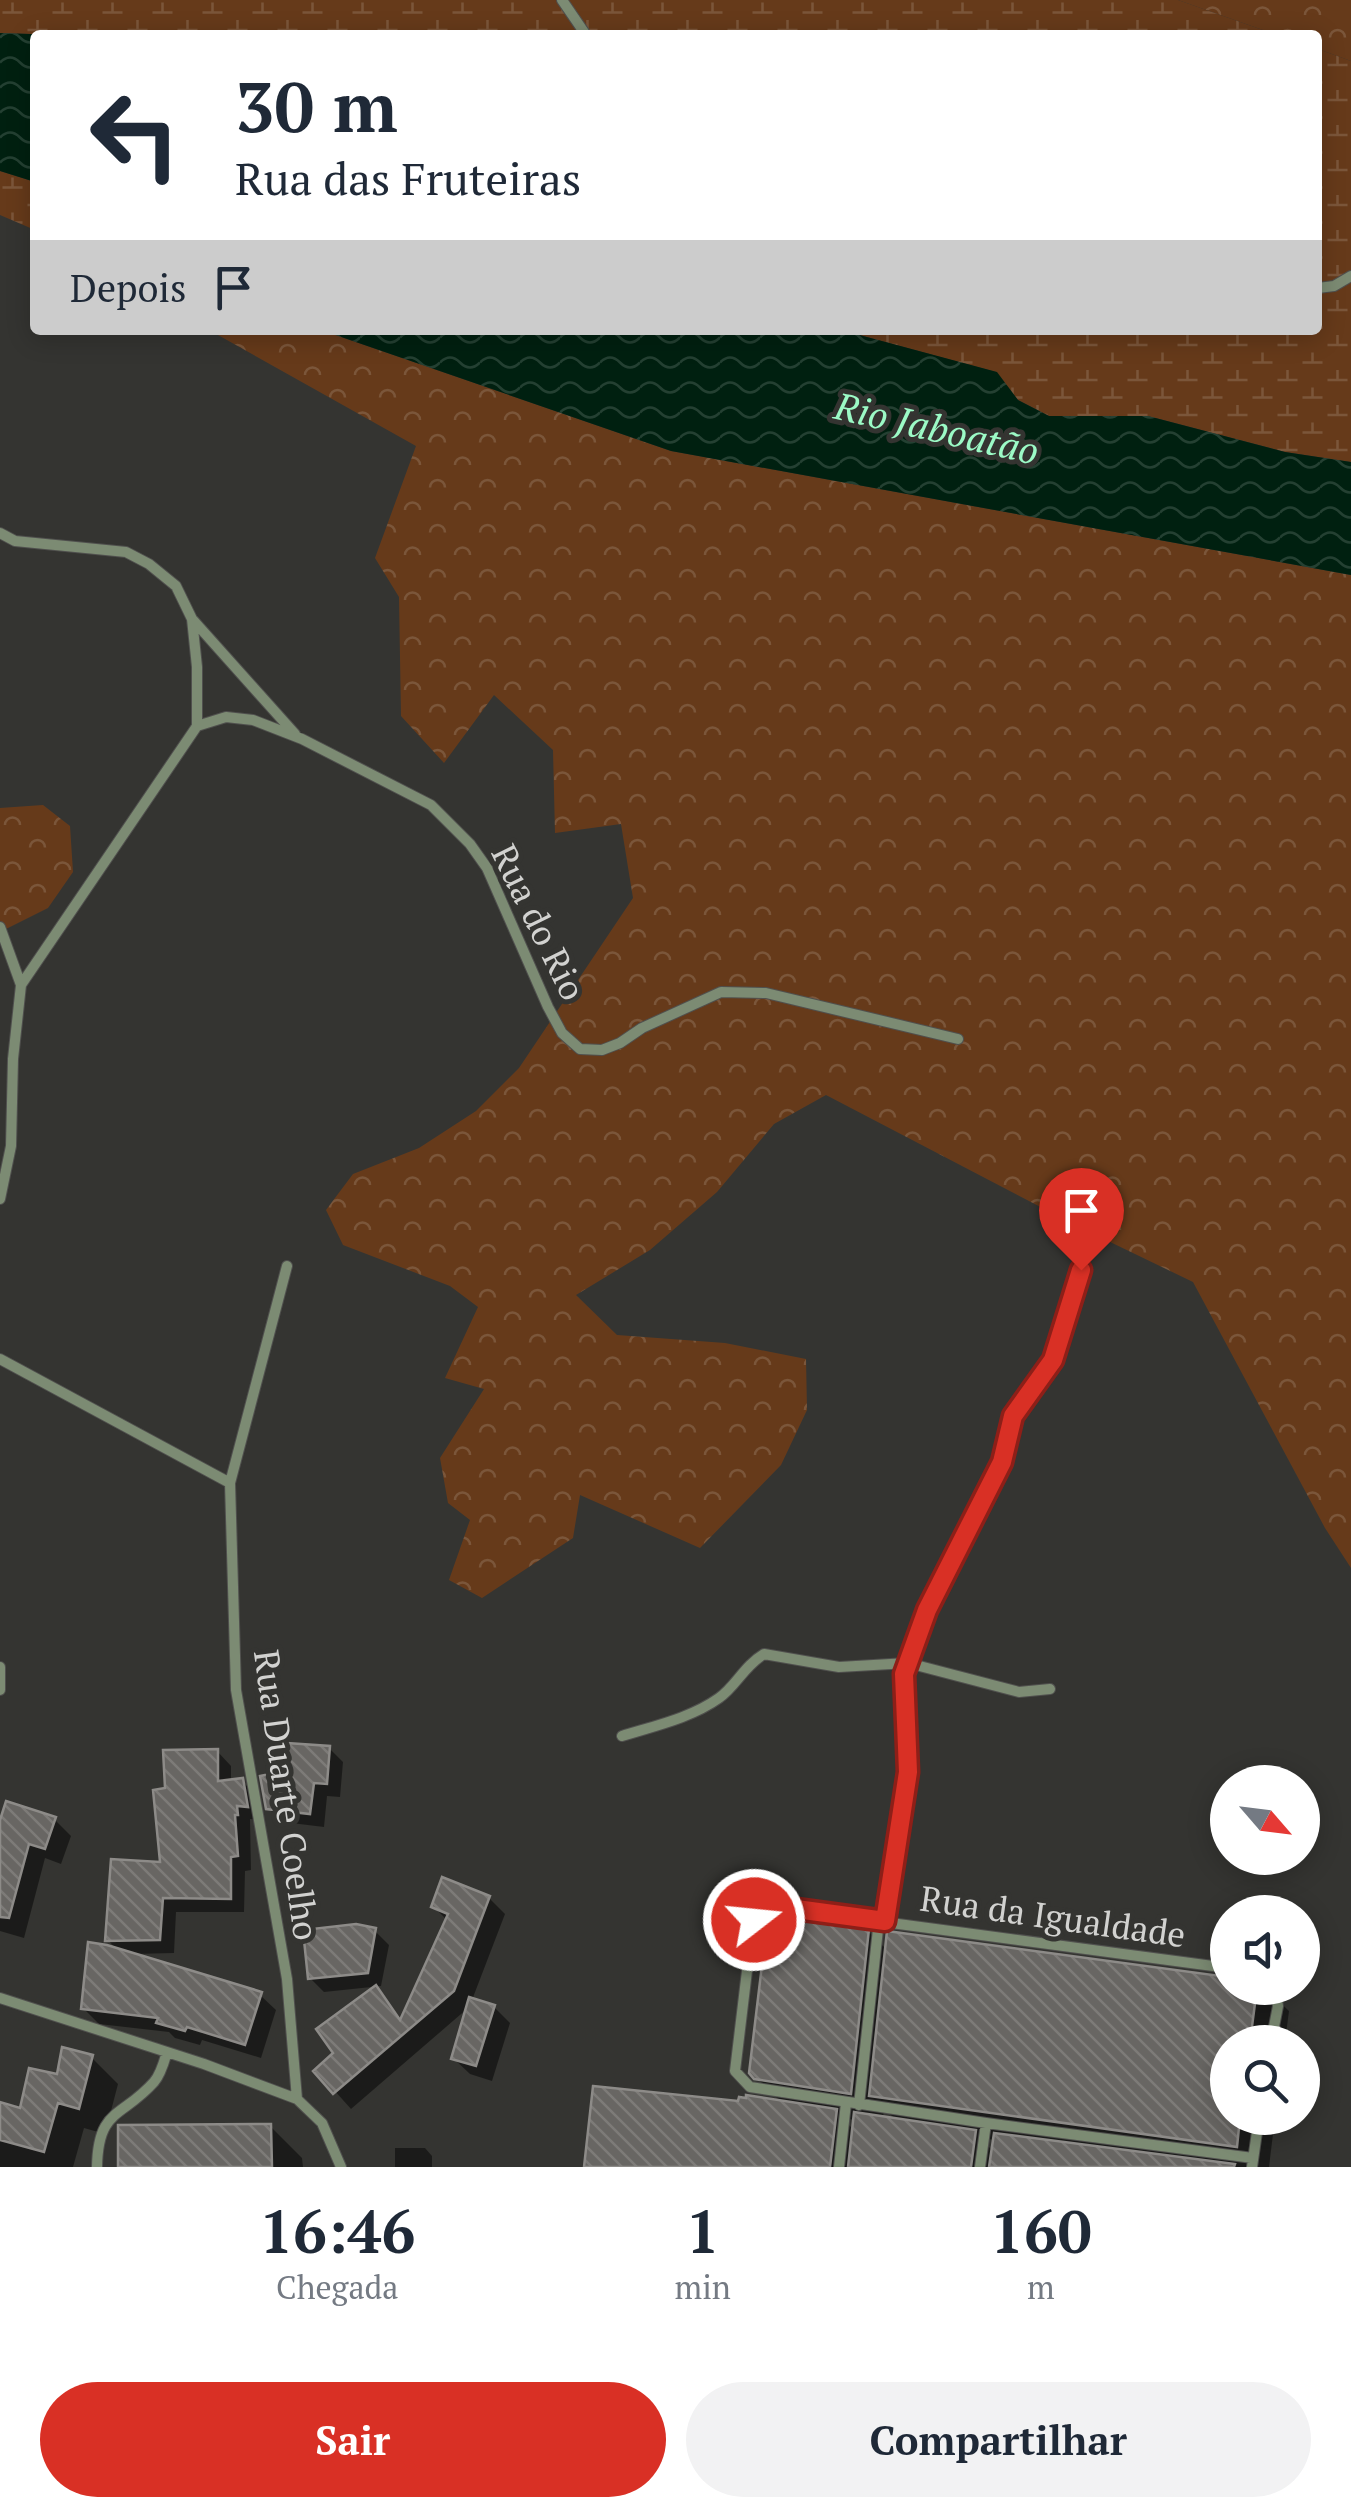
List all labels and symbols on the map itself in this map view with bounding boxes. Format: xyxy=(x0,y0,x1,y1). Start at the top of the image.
water label: Rio Jaboatão xyxy=(829,380,1044,476)
street label: Rua do Rio xyxy=(481,836,597,1008)
pin xyxy=(1039,1168,1124,1271)
street label: Rua Duarte Coelho xyxy=(244,1647,330,1943)
north arrow xyxy=(1210,1765,1320,1875)
position arrow xyxy=(702,1868,806,1972)
street label: Rua da Igualdade xyxy=(917,1875,1189,1957)

